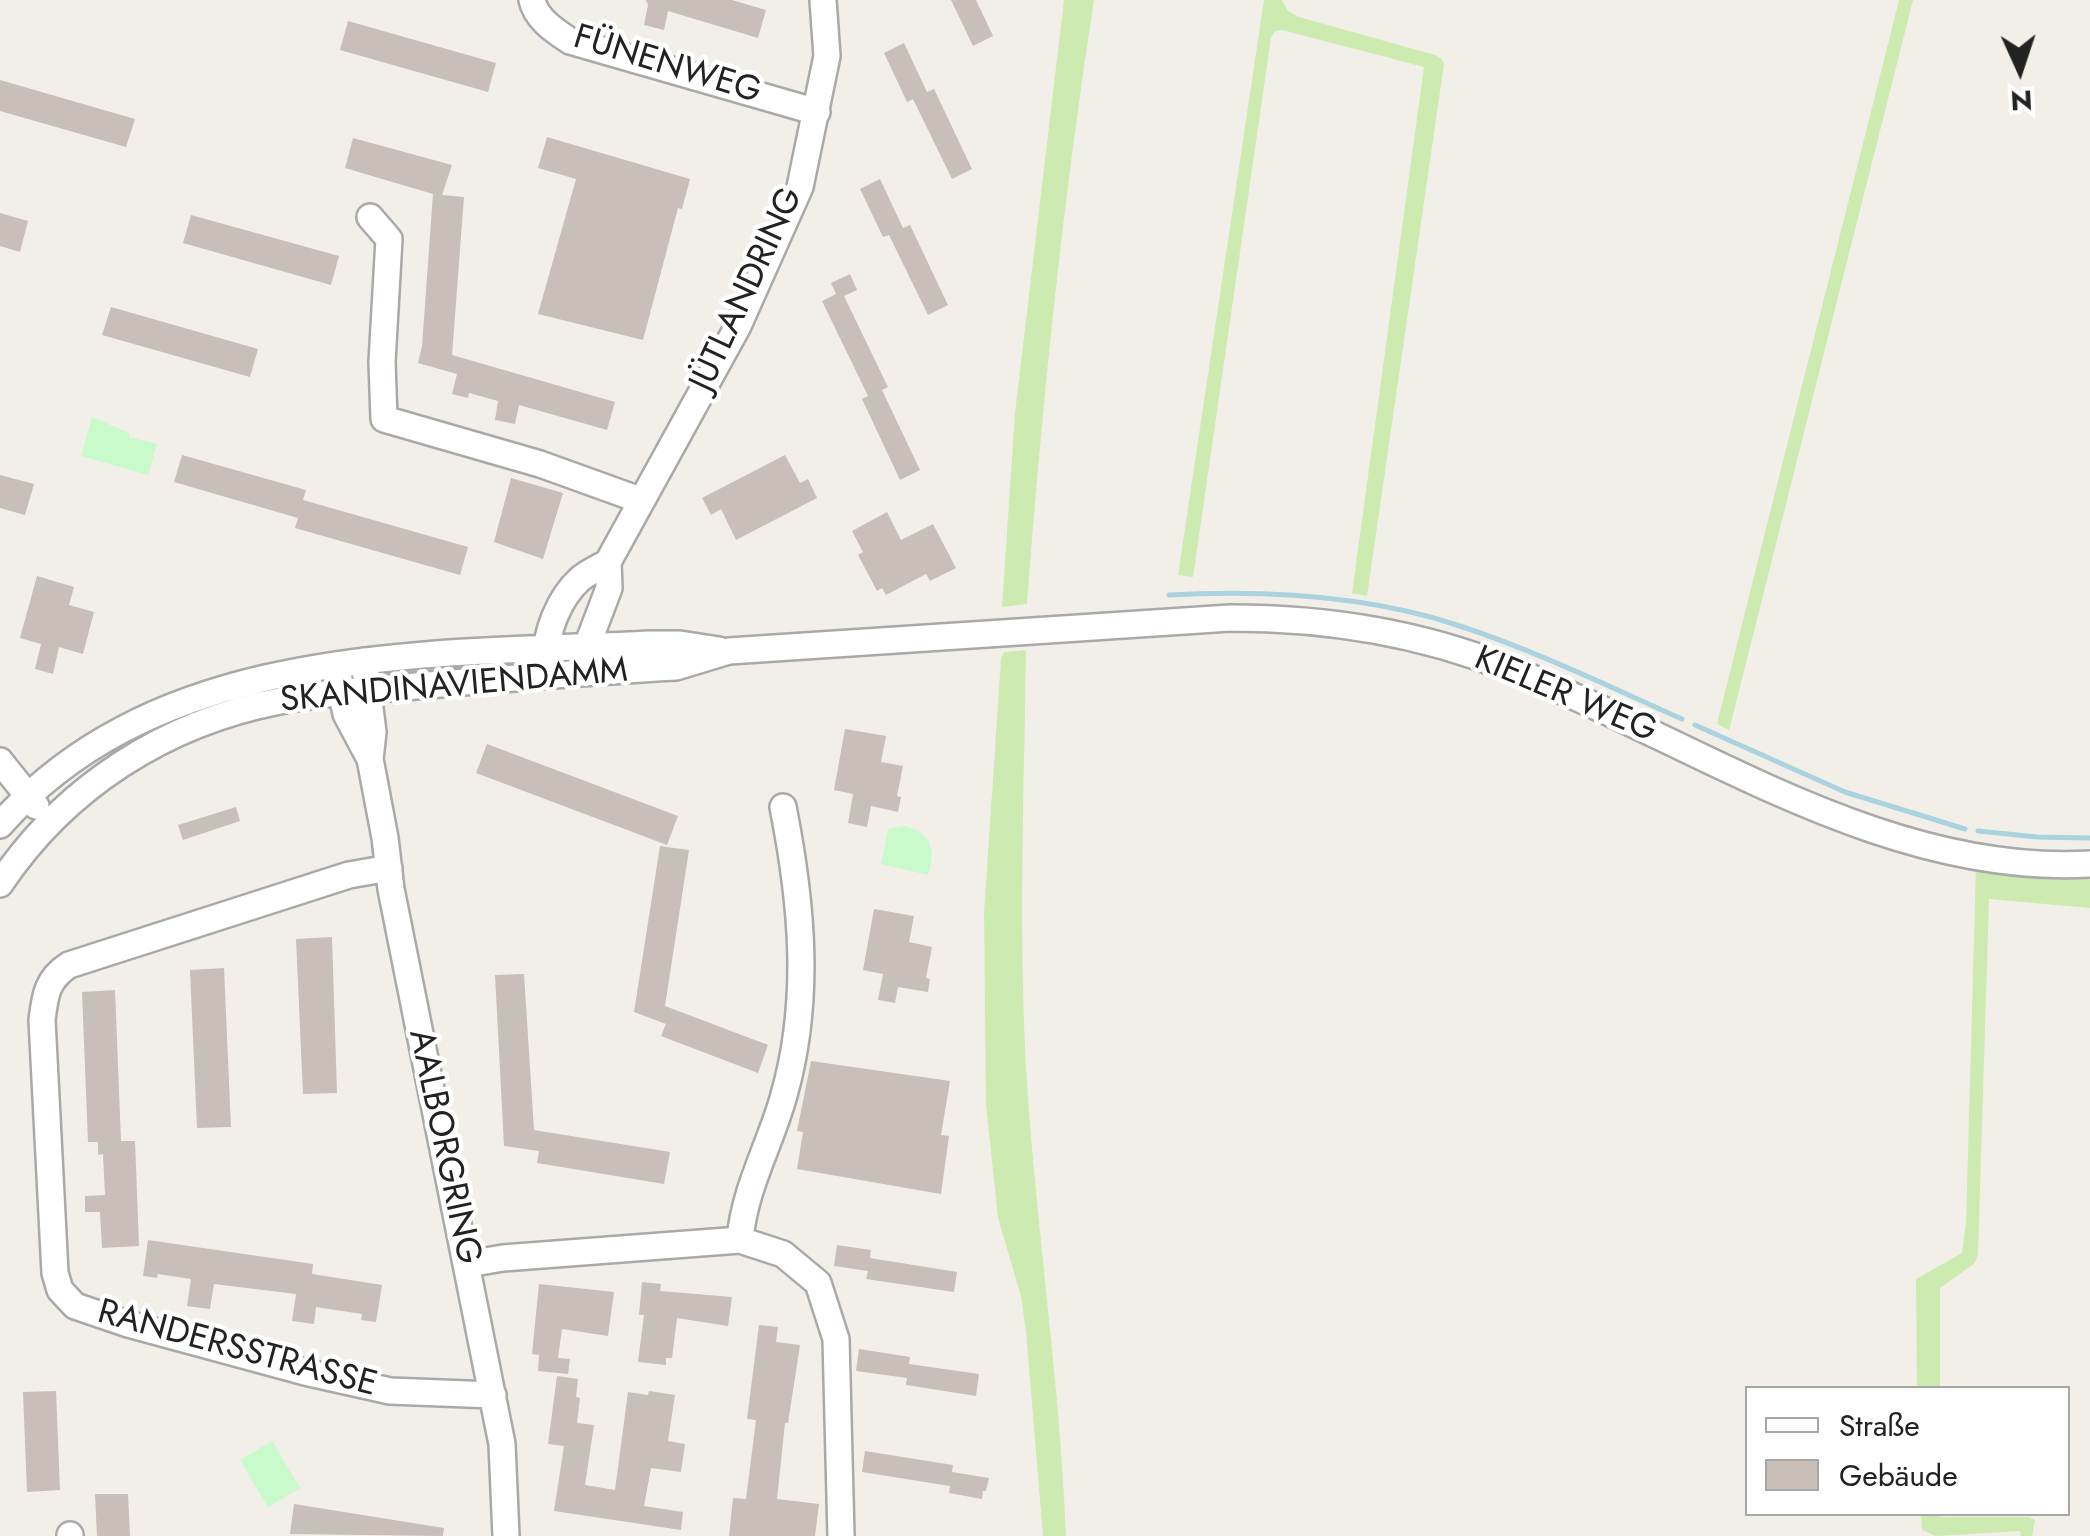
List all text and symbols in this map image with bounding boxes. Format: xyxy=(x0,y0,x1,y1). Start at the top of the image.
street label: FÜNENWEG xyxy=(568,18,766,114)
north arrow xyxy=(1970,20,2070,120)
text: N xyxy=(2009,79,2034,122)
street label: JÜTLANDRING xyxy=(683,182,813,398)
street label: KIELER WEG xyxy=(1468,639,1662,753)
street label: SKANDINAVIENDAMM xyxy=(278,651,630,723)
street label: AALBORGRING xyxy=(398,1026,488,1268)
street label: RANDERSSTRASSE xyxy=(93,1293,381,1407)
legend xyxy=(1745,1386,2070,1516)
text: Straße xyxy=(1839,1404,1920,1447)
text: Gebäude xyxy=(1839,1454,1958,1497)

